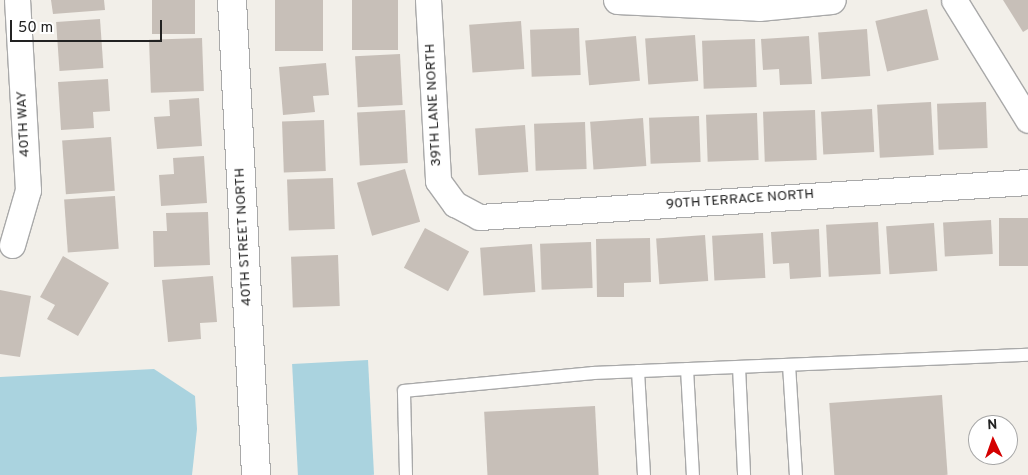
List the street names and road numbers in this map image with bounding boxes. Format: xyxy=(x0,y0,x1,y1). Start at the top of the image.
street label: 39TH LANE NORTH xyxy=(422,43,446,167)
street label: 40TH WAY xyxy=(14,90,34,158)
street label: 40TH STREET NORTH xyxy=(232,167,256,307)
street label: 90TH TERRACE NORTH xyxy=(665,186,815,214)

